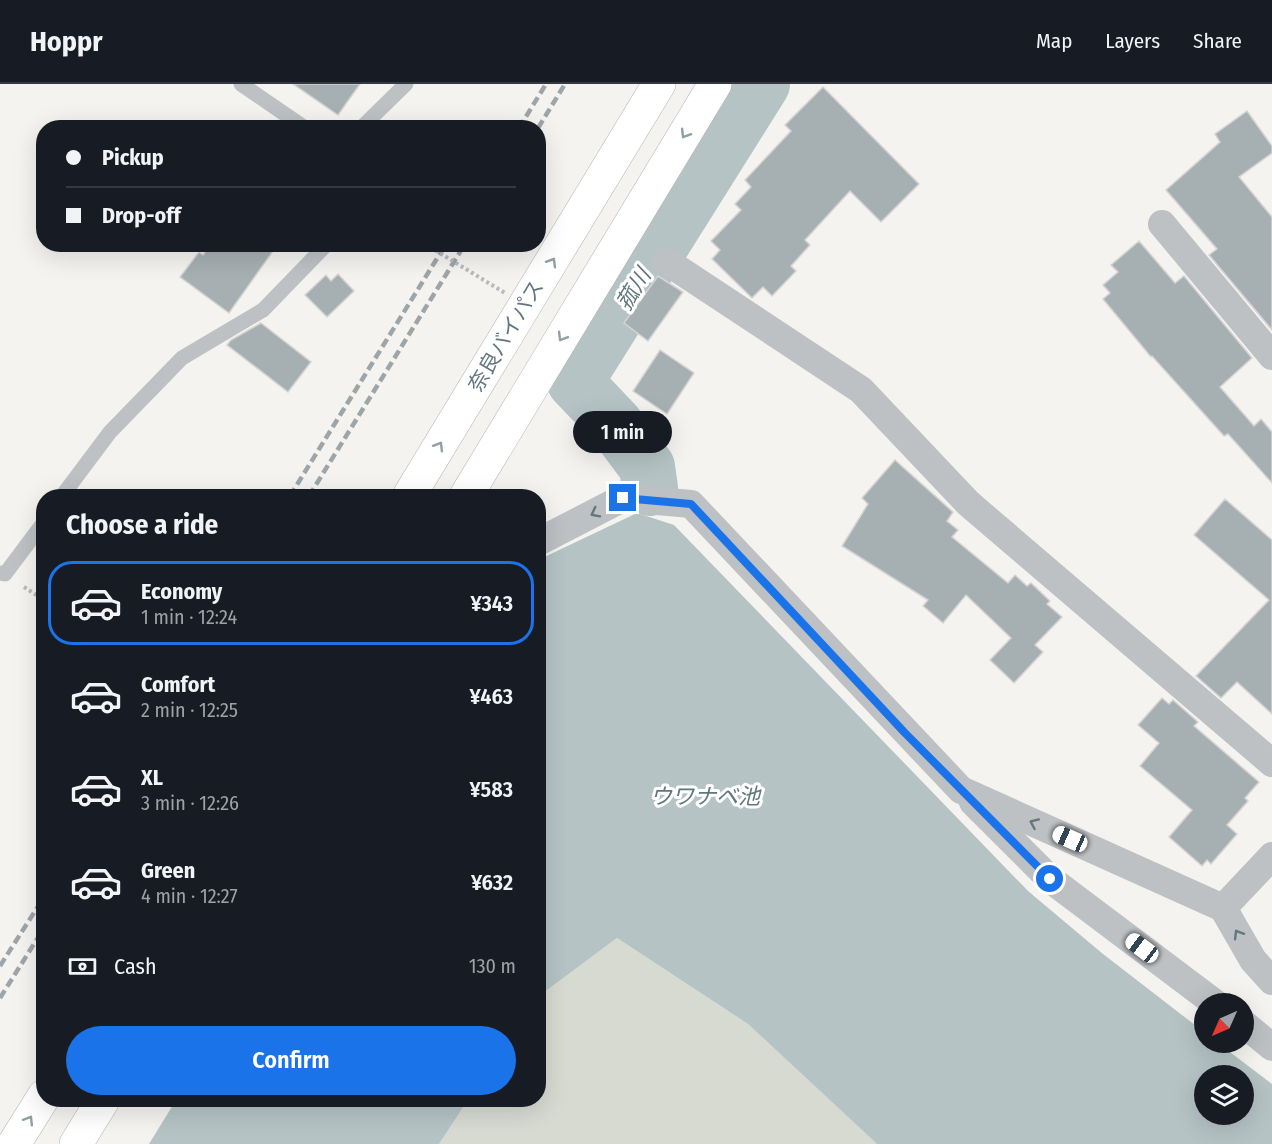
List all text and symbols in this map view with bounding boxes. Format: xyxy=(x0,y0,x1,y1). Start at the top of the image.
text: Hoppr xyxy=(30,25,102,58)
text: Map xyxy=(1036,28,1072,54)
text: Layers xyxy=(1105,28,1160,54)
text: Share xyxy=(1193,28,1242,54)
one-way arrow xyxy=(680,128,692,138)
text: Pickup xyxy=(102,144,164,171)
text: Drop-off xyxy=(102,202,181,229)
one-way arrow xyxy=(544,258,556,268)
water label: 菰川 xyxy=(610,262,658,315)
street label: 奈良バイパス xyxy=(463,275,549,397)
one-way arrow xyxy=(558,331,570,341)
callout: 1 min xyxy=(574,411,672,453)
text: 1 min xyxy=(601,420,644,444)
one-way arrow xyxy=(432,442,443,453)
route end xyxy=(609,484,636,511)
one-way arrow xyxy=(590,505,601,517)
text: Choose a ride xyxy=(66,509,218,541)
icon: car xyxy=(69,576,123,630)
text: Economy xyxy=(141,578,222,605)
text: ¥343 xyxy=(471,590,513,617)
text: 1 min · 12:24 xyxy=(141,605,237,629)
icon: car xyxy=(69,669,123,723)
text: Comfort xyxy=(141,671,215,698)
text: ¥463 xyxy=(470,683,513,710)
text: 2 min · 12:25 xyxy=(141,698,238,722)
icon: car xyxy=(69,762,123,816)
text: XL xyxy=(141,764,163,791)
text: ¥583 xyxy=(470,776,513,803)
water label: ウワナベ池 xyxy=(650,783,762,810)
text: 3 min · 12:26 xyxy=(141,791,239,815)
one-way arrow xyxy=(1029,818,1040,830)
car xyxy=(1050,823,1090,855)
icon: car xyxy=(69,855,123,909)
text: Green xyxy=(141,857,195,884)
route start xyxy=(1036,865,1063,892)
text: ¥632 xyxy=(471,869,513,896)
text: 4 min · 12:27 xyxy=(141,884,238,908)
car xyxy=(1122,930,1162,966)
one-way arrow xyxy=(1234,930,1245,940)
icon: cash xyxy=(66,950,99,983)
text: Cash xyxy=(114,953,157,980)
text: 130 m xyxy=(469,954,516,978)
north arrow xyxy=(1194,993,1254,1053)
map controls xyxy=(1194,993,1254,1125)
button: Confirm xyxy=(66,1026,516,1095)
button: layers xyxy=(1194,1065,1254,1125)
one-way arrow xyxy=(21,1116,33,1126)

